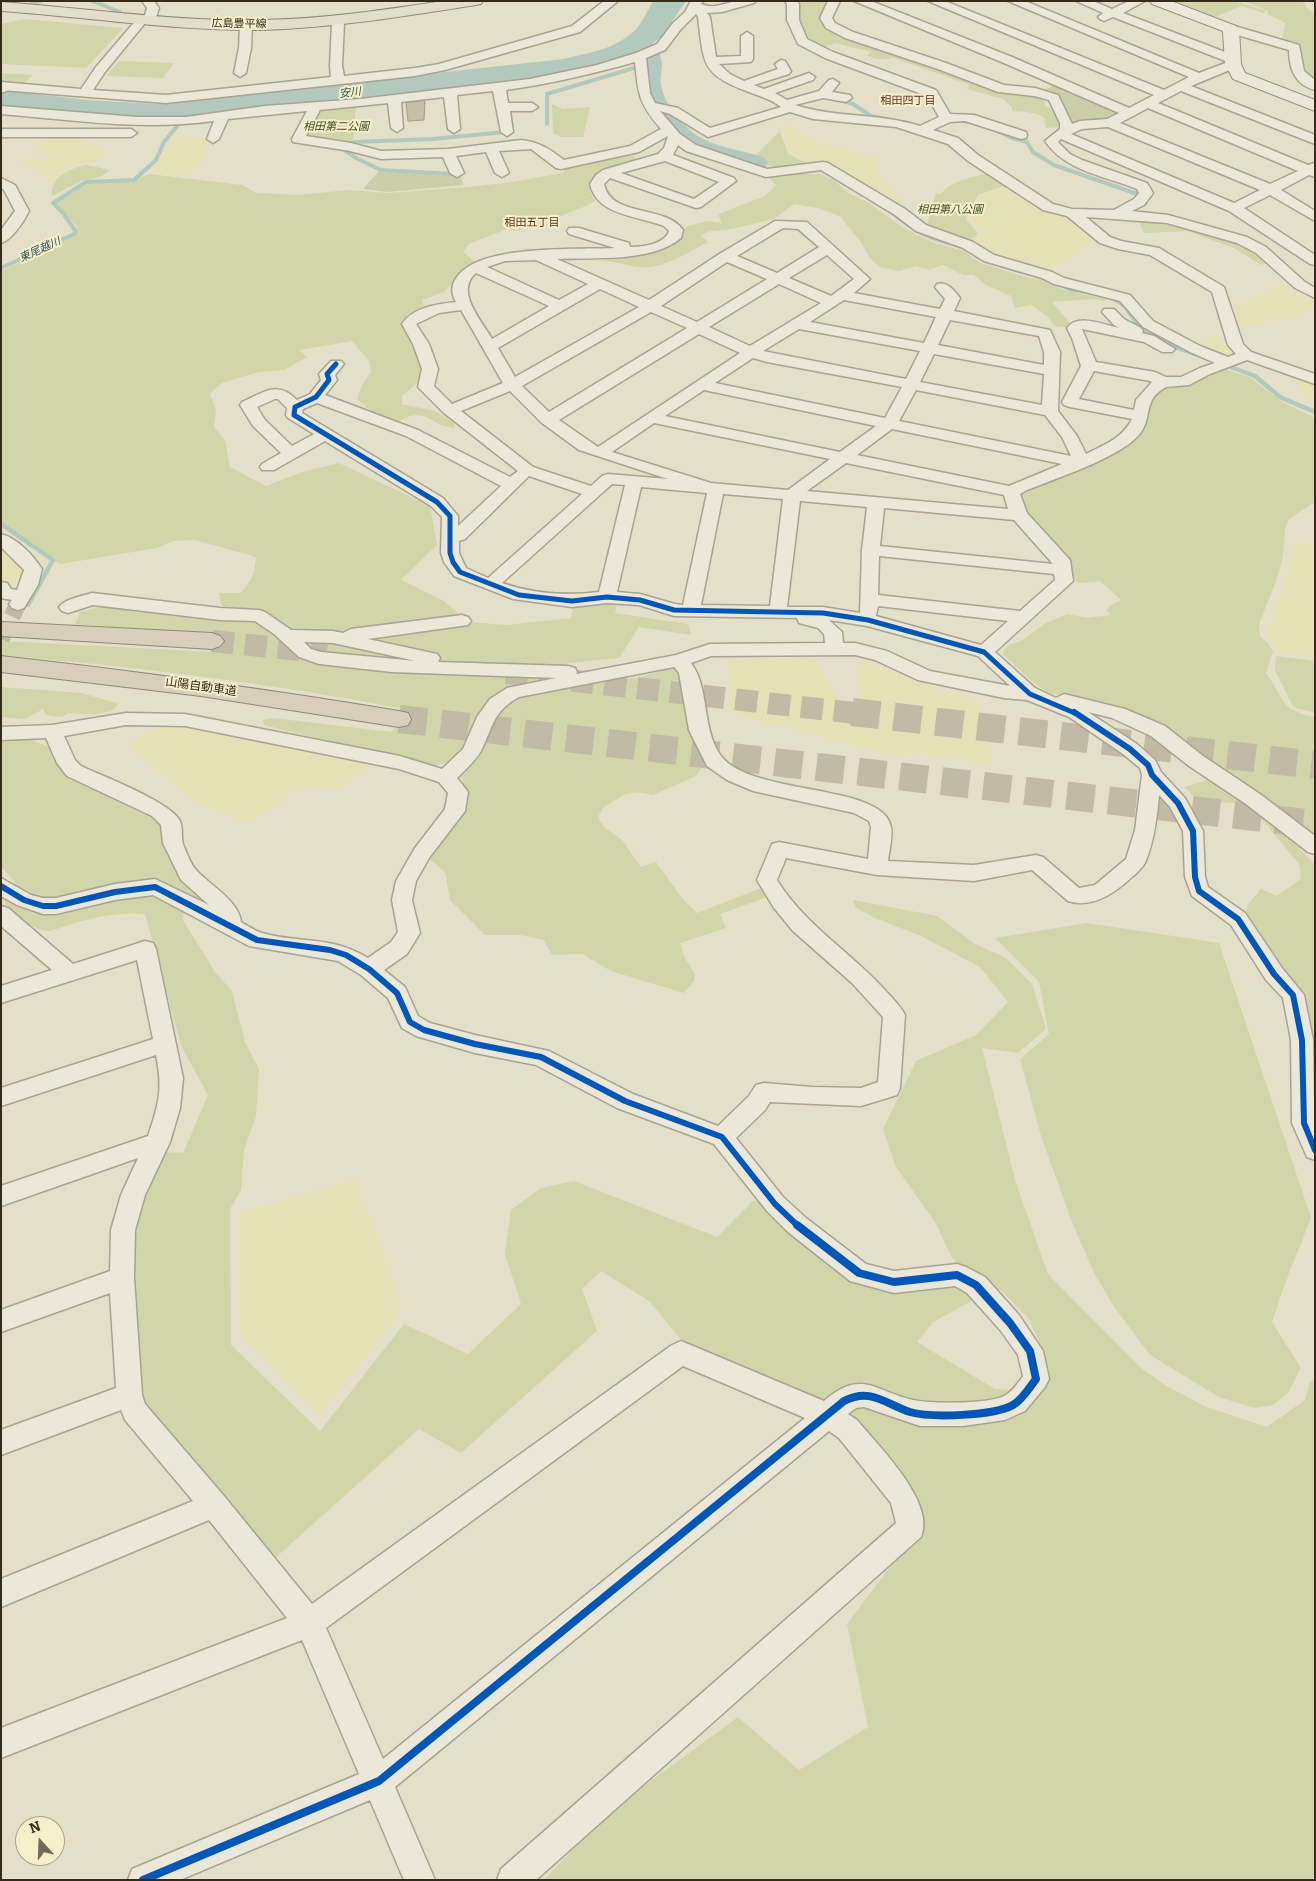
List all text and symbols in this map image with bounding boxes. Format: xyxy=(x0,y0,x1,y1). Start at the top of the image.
street label: 広島豊平線 xyxy=(211,17,267,31)
water label: 安川 xyxy=(338,85,362,101)
district label: 相田四丁目 xyxy=(881,94,935,108)
park label: 相田第二公園 xyxy=(303,120,369,134)
park label: 相田第八公園 xyxy=(917,203,983,217)
district label: 相田五丁目 xyxy=(505,216,559,230)
water label: 東尾越川 xyxy=(17,235,63,265)
street label: 山陽自動車道 xyxy=(164,675,238,699)
north arrow xyxy=(15,1816,65,1866)
text: N xyxy=(27,1818,43,1837)

